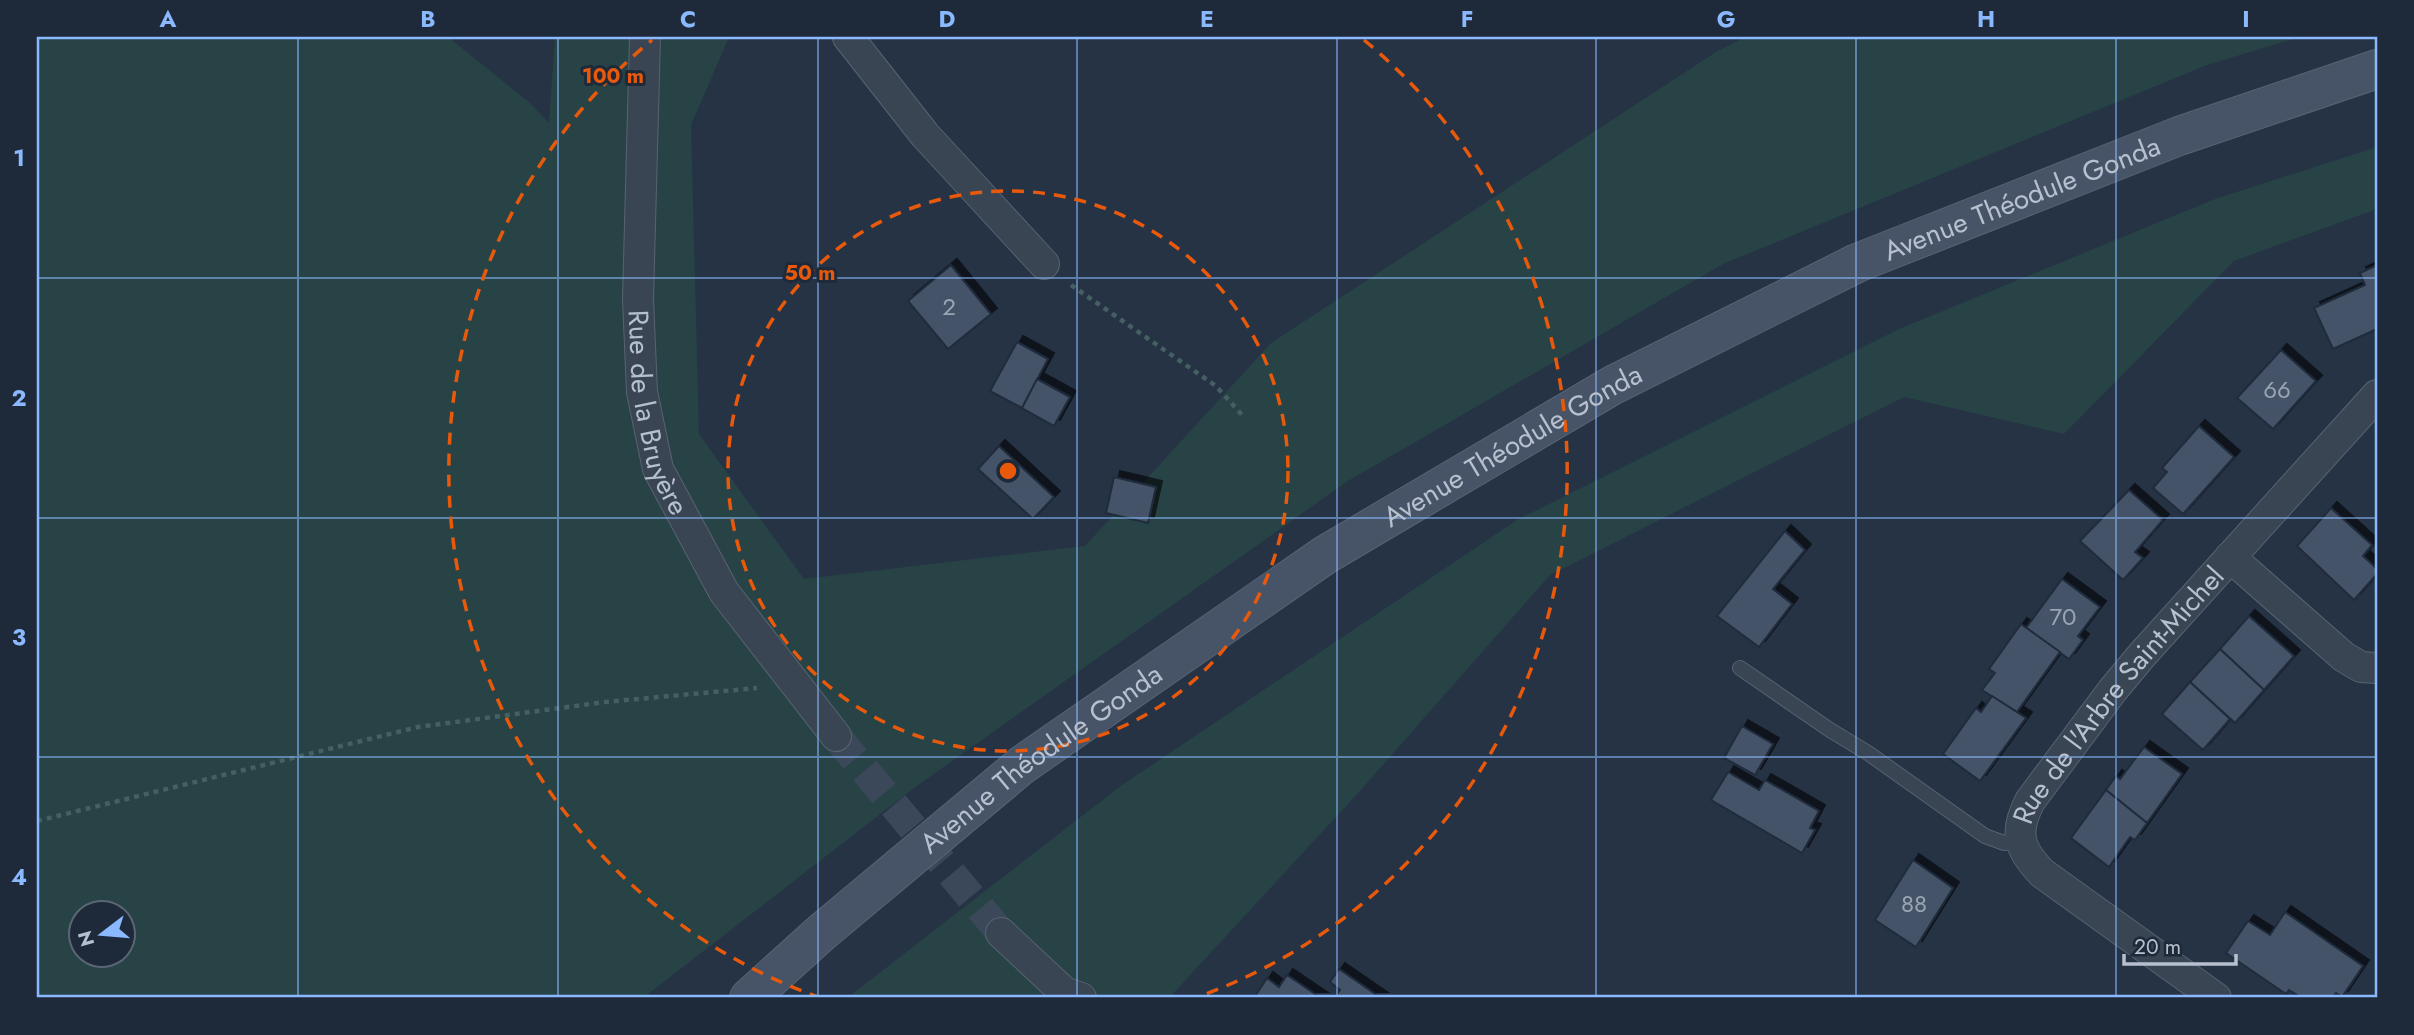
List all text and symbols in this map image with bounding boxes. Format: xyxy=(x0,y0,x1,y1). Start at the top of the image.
text: A xyxy=(159,2,177,36)
text: B xyxy=(420,2,436,36)
text: C xyxy=(680,2,696,36)
text: D xyxy=(939,2,956,36)
text: E xyxy=(1200,2,1214,36)
text: F xyxy=(1461,2,1473,36)
text: G xyxy=(1717,2,1735,36)
text: H xyxy=(1977,2,1995,36)
text: I xyxy=(2242,2,2250,36)
text: 100 m xyxy=(582,61,644,91)
street label: Avenue Théodule Gonda xyxy=(1878,125,2166,272)
text: 1 xyxy=(13,141,25,175)
text: 50 m xyxy=(785,258,835,288)
house number: 2 xyxy=(942,289,956,324)
street label: Rue de la Bruyère xyxy=(617,309,699,522)
street label: Avenue Théodule Gonda xyxy=(1375,354,1649,537)
house number: 66 xyxy=(2263,372,2291,407)
text: 2 xyxy=(11,381,27,415)
centre of rings xyxy=(996,459,1020,483)
street label: Rue de l'Arbre Saint-Michel xyxy=(2002,557,2234,829)
house number: 70 xyxy=(2050,599,2077,634)
text: 3 xyxy=(12,620,26,654)
street label: Avenue Théodule Gonda xyxy=(911,654,1171,863)
text: 4 xyxy=(11,860,27,894)
house number: 88 xyxy=(1901,886,1927,921)
north arrow xyxy=(66,898,136,968)
scale bar xyxy=(2124,923,2236,967)
text: N xyxy=(71,928,101,950)
text: 20 m xyxy=(2134,932,2181,962)

